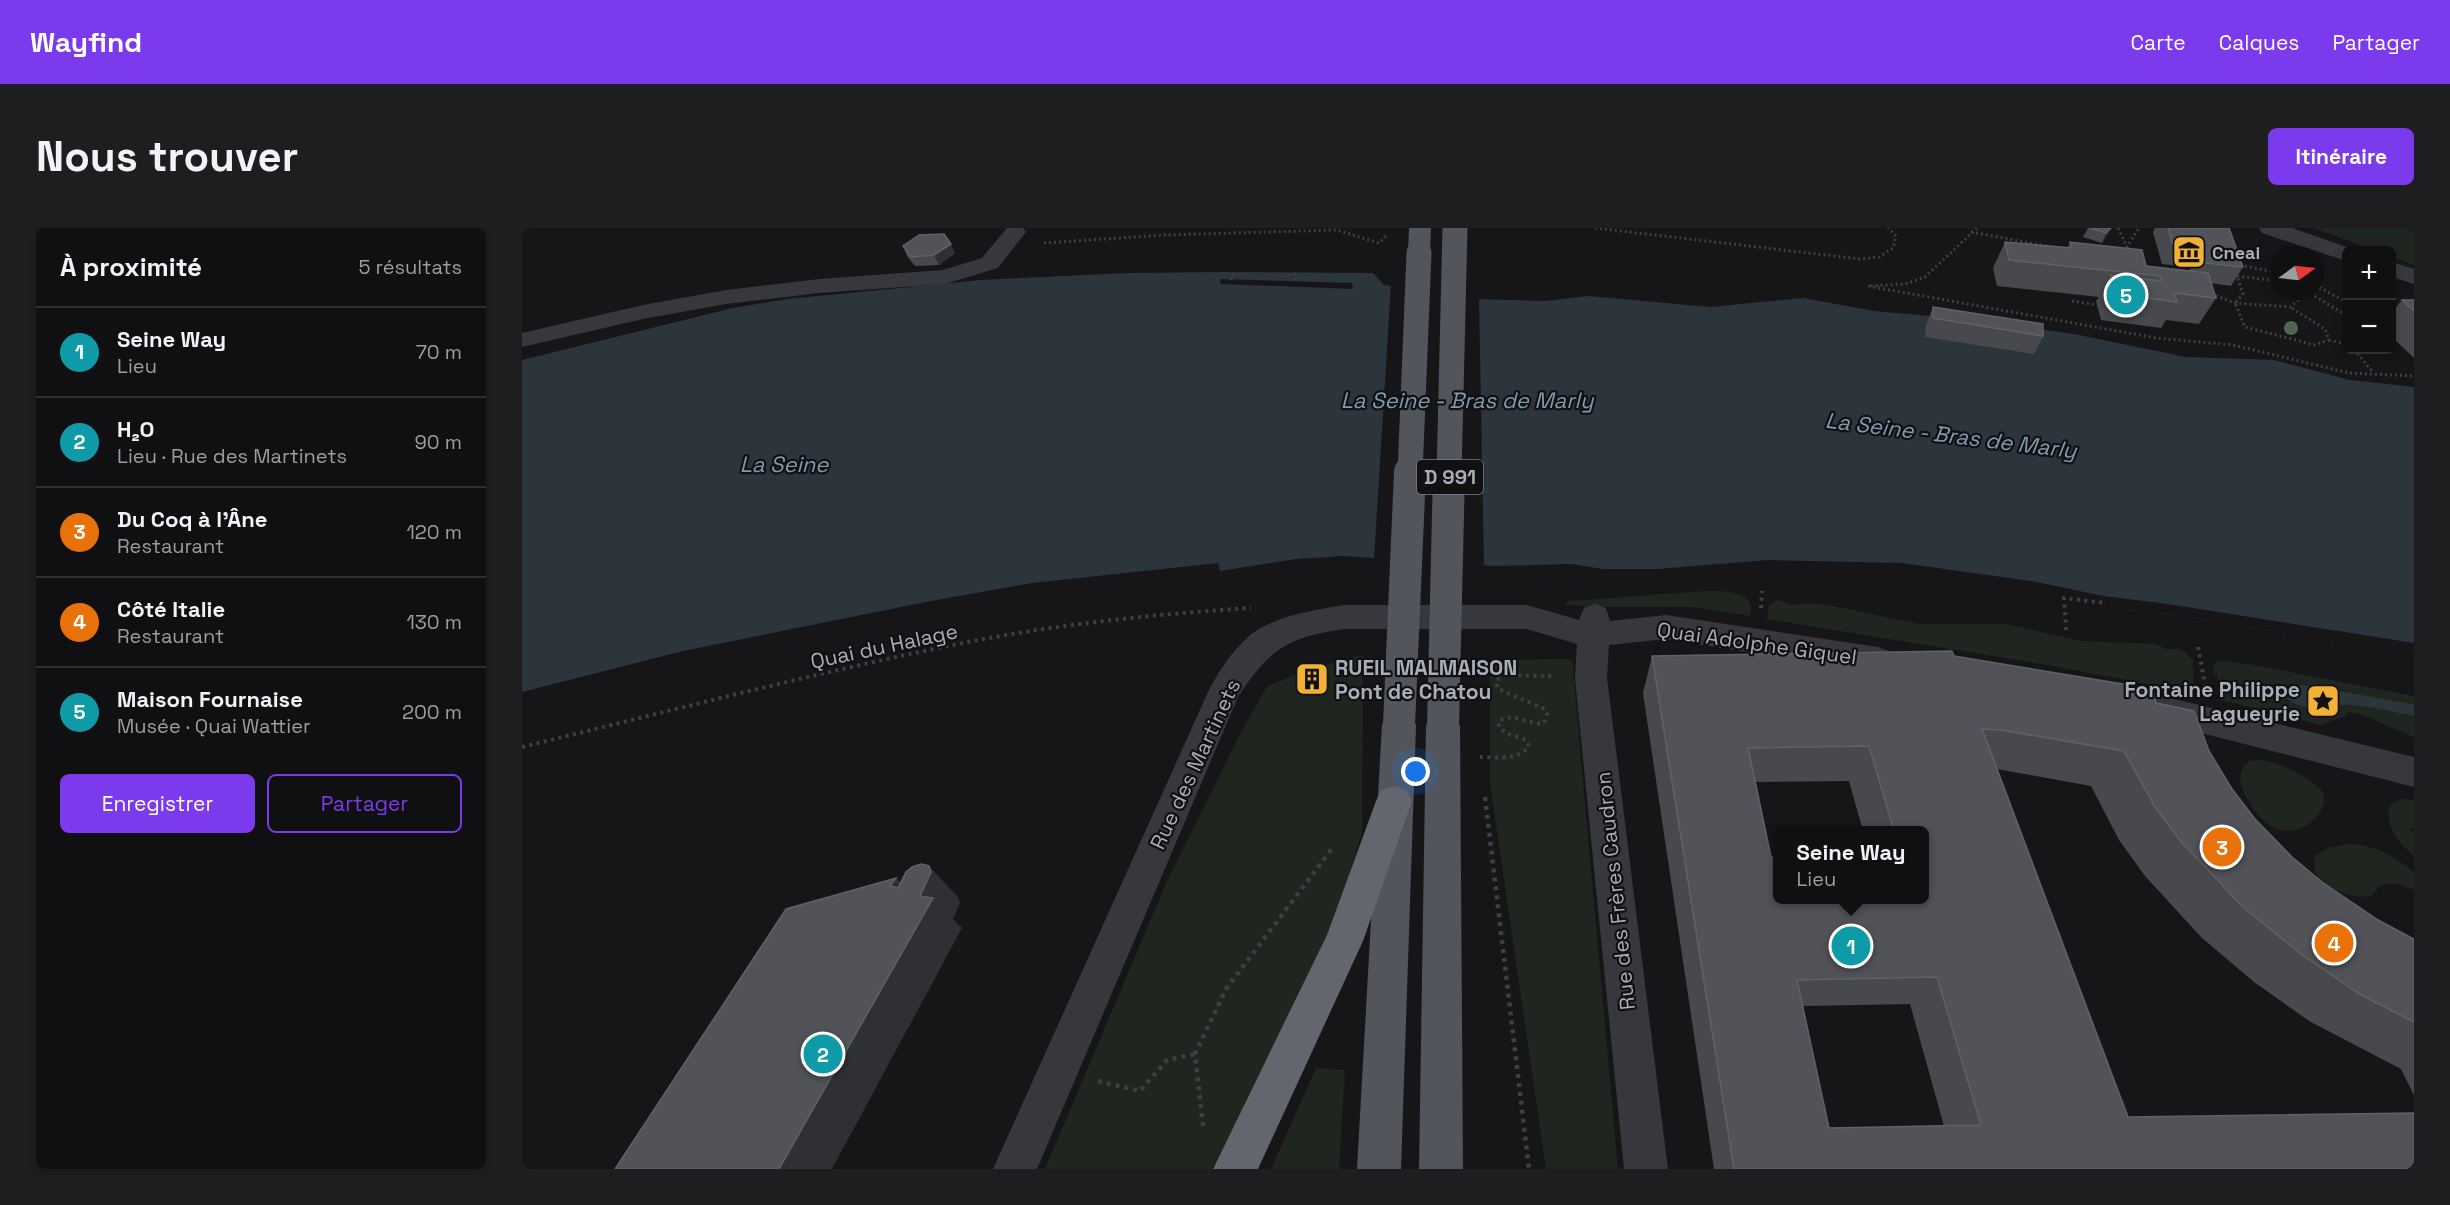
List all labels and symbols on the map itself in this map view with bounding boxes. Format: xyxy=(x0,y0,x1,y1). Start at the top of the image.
museum icon: Cneai xyxy=(2171,234,2207,270)
place label: Cneai xyxy=(2212,241,2260,264)
north arrow xyxy=(2270,246,2324,300)
pin: 5 xyxy=(2106,272,2146,318)
water label: La Seine - Bras de Marly xyxy=(1341,386,1595,414)
water label: La Seine - Bras de Marly xyxy=(1824,406,2080,464)
water label: La Seine xyxy=(740,450,829,478)
road number: D 991 xyxy=(1417,460,1483,494)
street label: Quai Adolphe Giquel xyxy=(1655,616,1859,670)
street label: Quai du Halage xyxy=(808,617,960,675)
place label: RUEIL MALMAISON Pont de Chatou xyxy=(1335,654,1517,705)
building icon: RUEIL MALMAISON Pont de Chatou xyxy=(1294,661,1330,697)
street label: Rue des Martinets xyxy=(1144,674,1246,854)
place label: Fontaine Philippe Lagueyrie xyxy=(2124,676,2300,727)
place icon: Fontaine Philippe Lagueyrie xyxy=(2305,683,2341,719)
your location xyxy=(1401,757,1430,786)
street label: Rue des Frères Caudron xyxy=(1589,771,1641,1011)
pin: 3 xyxy=(2202,824,2242,870)
pin: 4 xyxy=(2314,920,2354,966)
pin: 1 xyxy=(1832,924,1870,968)
pin: 2 xyxy=(804,1032,842,1076)

